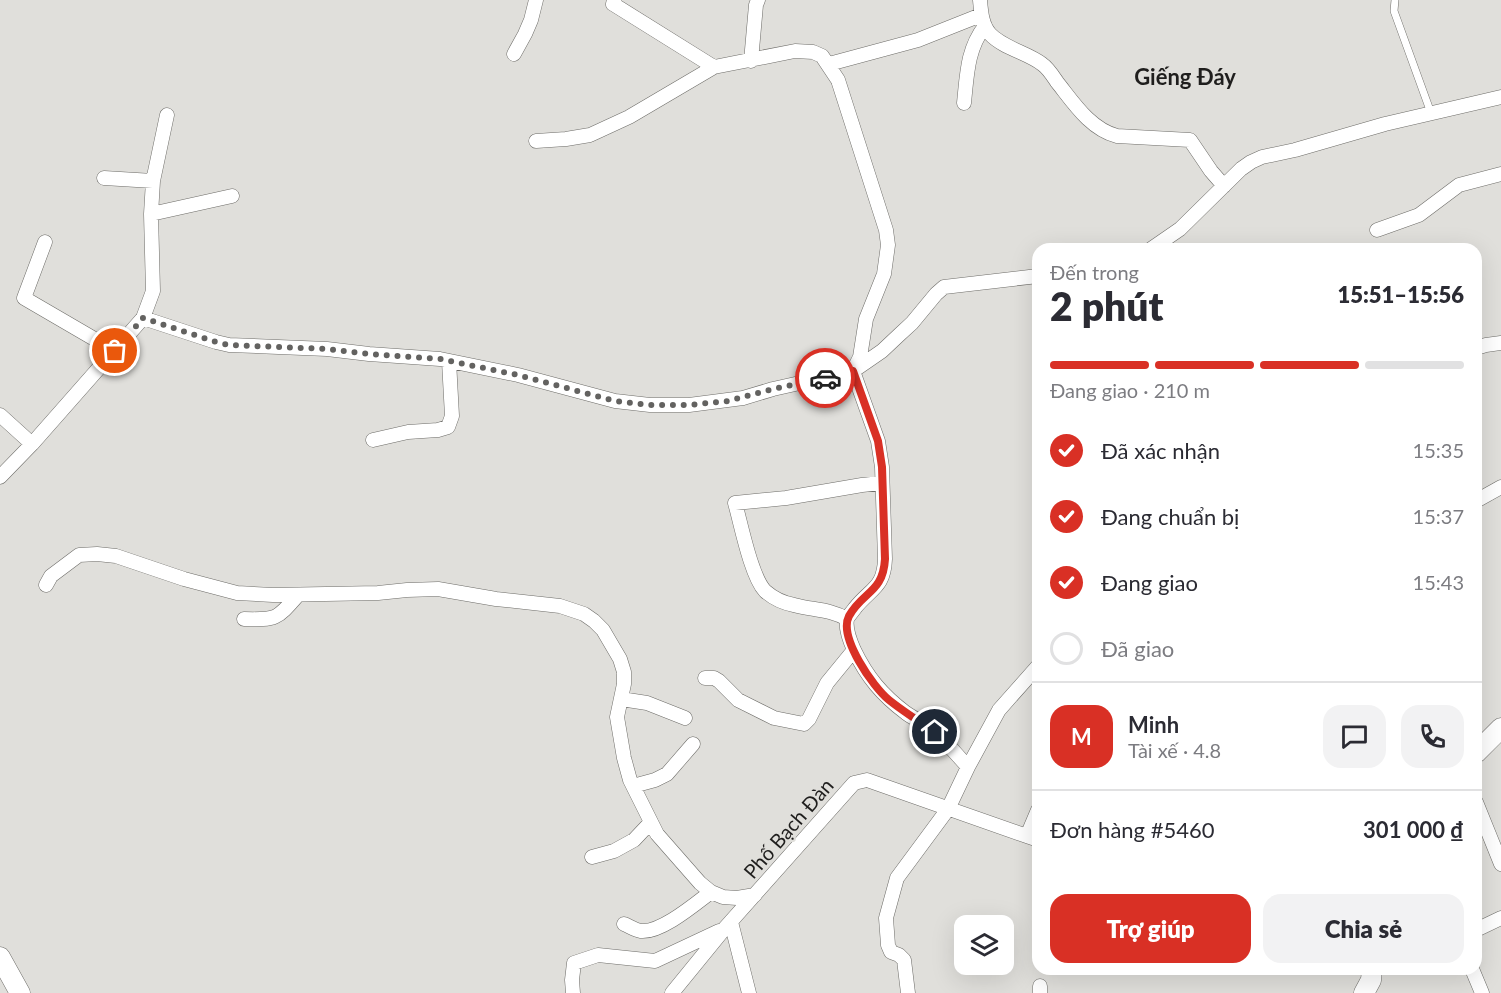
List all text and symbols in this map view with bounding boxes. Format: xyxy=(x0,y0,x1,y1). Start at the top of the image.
district label: Giếng Đáy xyxy=(1134,63,1236,90)
text: Đến trong xyxy=(1050,260,1139,284)
text: 15:51–15:56 xyxy=(1338,281,1464,308)
text: 2 phút xyxy=(1050,283,1164,329)
pin xyxy=(89,325,140,376)
icon: bag xyxy=(98,334,131,367)
courier xyxy=(795,348,855,408)
icon: car xyxy=(809,362,842,395)
text: Đang giao · 210 m xyxy=(1050,378,1210,402)
icon: check xyxy=(1050,434,1083,467)
text: Đã xác nhận xyxy=(1101,437,1220,464)
text: 15:35 xyxy=(1413,438,1464,462)
icon: check xyxy=(1050,500,1083,533)
text: Đang chuẩn bị xyxy=(1101,503,1239,530)
text: 15:37 xyxy=(1413,504,1464,528)
icon: check xyxy=(1050,566,1083,599)
text: Đang giao xyxy=(1101,569,1198,596)
text: 15:43 xyxy=(1413,570,1464,594)
text: Đã giao xyxy=(1101,635,1174,662)
button: chat xyxy=(1323,705,1386,768)
button: phone xyxy=(1401,705,1464,768)
pin xyxy=(909,706,960,757)
text: Minh xyxy=(1128,711,1179,738)
icon: home xyxy=(918,715,951,748)
text: M xyxy=(1071,723,1092,750)
text: Tài xế · 4.8 xyxy=(1128,738,1221,762)
street label: Phố Bạch Đàn xyxy=(738,773,838,883)
text: Đơn hàng #5460 xyxy=(1050,816,1214,843)
text: 301 000 ₫ xyxy=(1363,816,1464,843)
button: Trợ giúp xyxy=(1050,894,1251,963)
button: Chia sẻ xyxy=(1263,894,1464,963)
map controls xyxy=(954,915,1014,975)
button: layers xyxy=(954,915,1014,975)

